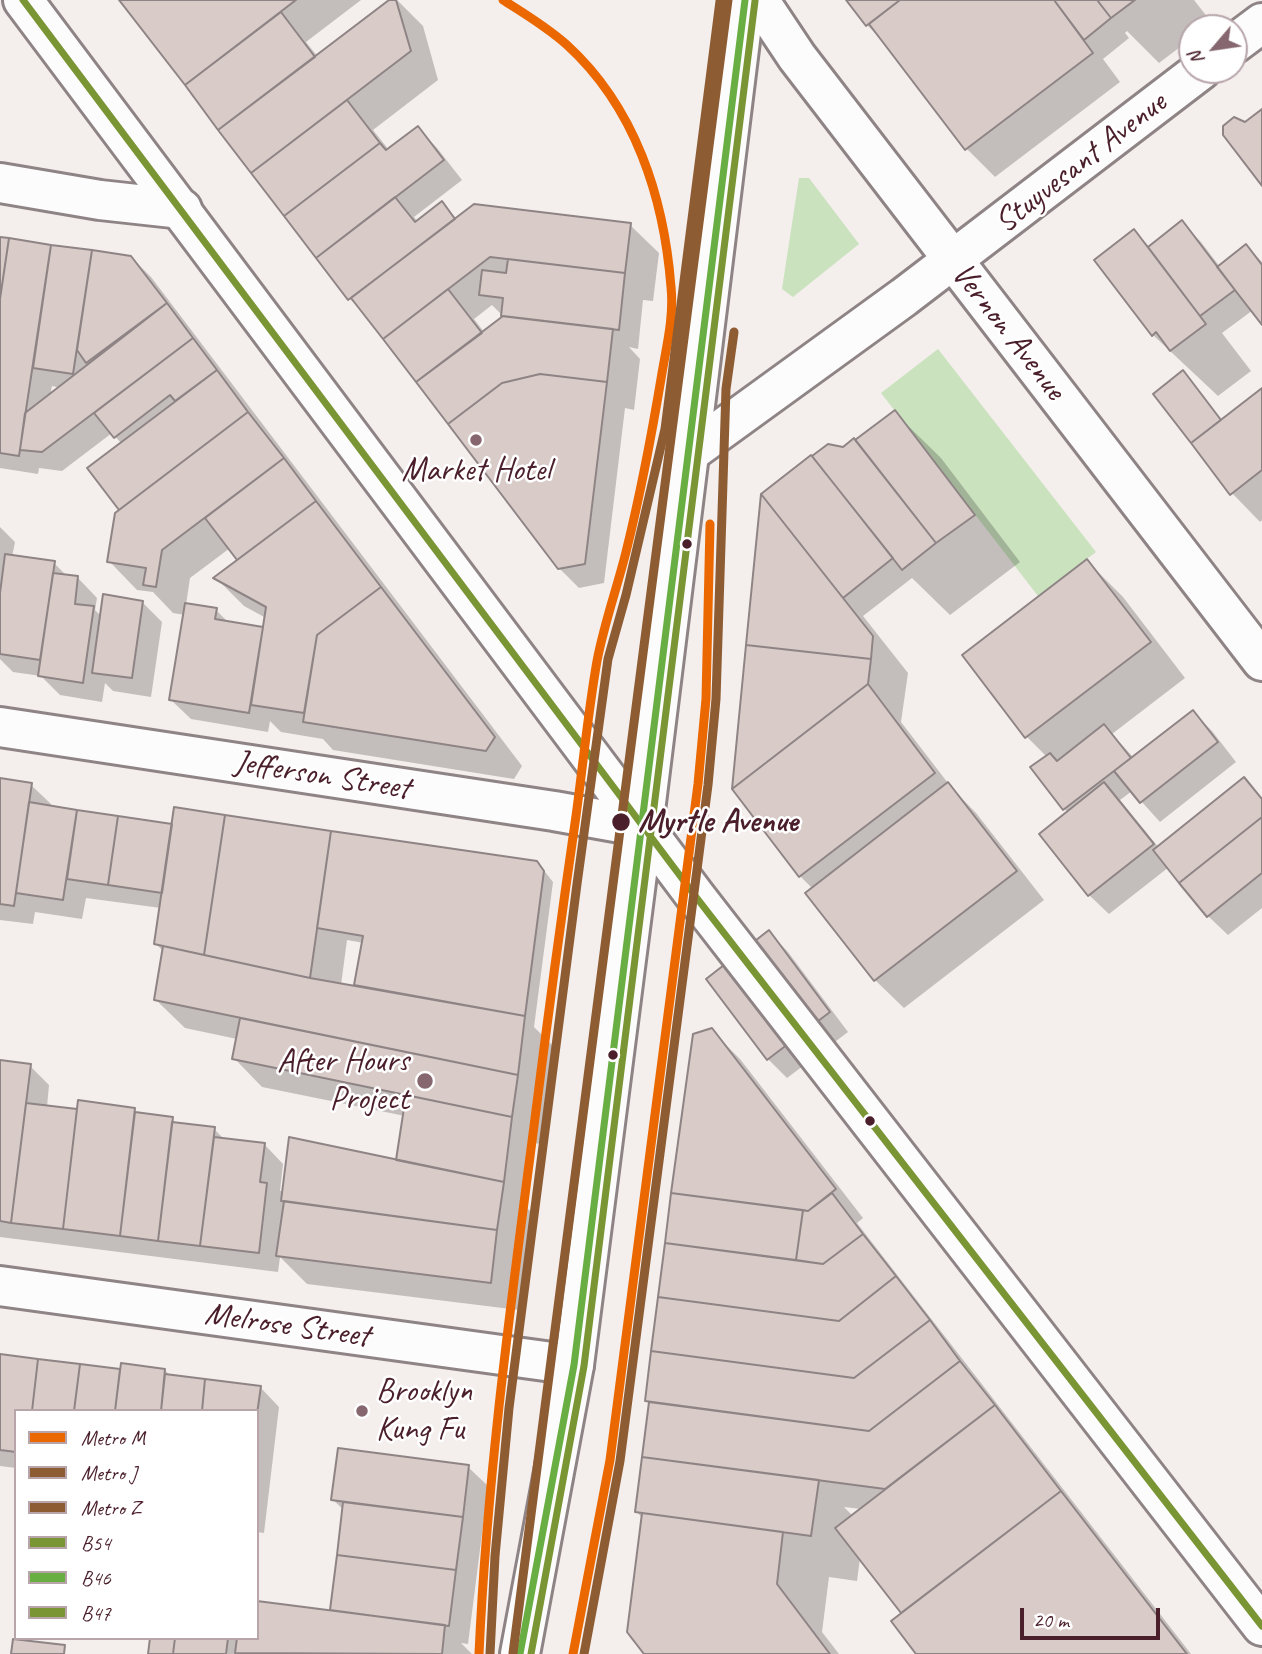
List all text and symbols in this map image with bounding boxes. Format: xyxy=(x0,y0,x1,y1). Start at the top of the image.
north arrow xyxy=(1178,14,1248,84)
text: N xyxy=(1183,47,1210,69)
street label: Stuyvesant Avenue xyxy=(987,84,1175,242)
street label: Vernon Avenue xyxy=(942,256,1074,408)
marker: Market Hotel xyxy=(468,432,484,448)
place label: Market Hotel xyxy=(401,451,551,491)
unlabelled marker xyxy=(680,537,694,551)
street label: Jefferson Street xyxy=(231,743,413,809)
place label: Myrtle Avenue xyxy=(638,802,798,842)
marker: Myrtle Avenue xyxy=(610,811,632,833)
place label: After Hours Project xyxy=(277,1042,409,1120)
unlabelled marker xyxy=(606,1048,620,1062)
marker: After Hours Project xyxy=(415,1071,435,1091)
unlabelled marker xyxy=(863,1114,877,1128)
street label: Melrose Street xyxy=(202,1295,372,1357)
place label: Brooklyn Kung Fu xyxy=(376,1372,472,1450)
marker: Brooklyn Kung Fu xyxy=(354,1403,370,1419)
legend xyxy=(14,1409,259,1640)
text: Metro M xyxy=(81,1425,145,1451)
text: Metro J xyxy=(81,1460,136,1486)
text: Metro Z xyxy=(81,1495,141,1521)
text: B54 xyxy=(81,1530,111,1556)
text: B46 xyxy=(81,1565,111,1591)
scale bar xyxy=(1024,1594,1164,1638)
text: B47 xyxy=(81,1600,111,1626)
text: 20 m xyxy=(1033,1607,1069,1633)

